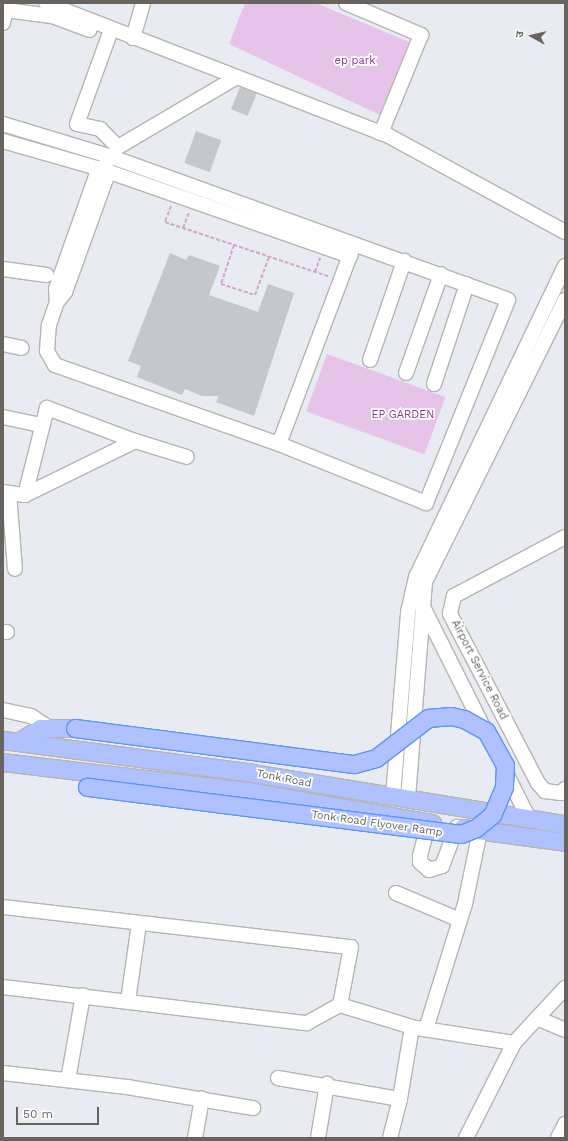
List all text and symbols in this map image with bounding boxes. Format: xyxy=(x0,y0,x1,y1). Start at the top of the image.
north arrow xyxy=(512,16,552,56)
text: उ xyxy=(513,30,527,38)
park label: ep park xyxy=(335,54,375,68)
park label: EP GARDEN xyxy=(371,408,435,422)
street label: Airport Service Road xyxy=(448,618,510,722)
street label: Tonk Road xyxy=(255,767,313,791)
street label: Tonk Road Flyover Ramp xyxy=(310,808,444,840)
scale bar xyxy=(18,1099,101,1125)
text: 50 m xyxy=(23,1107,53,1121)

